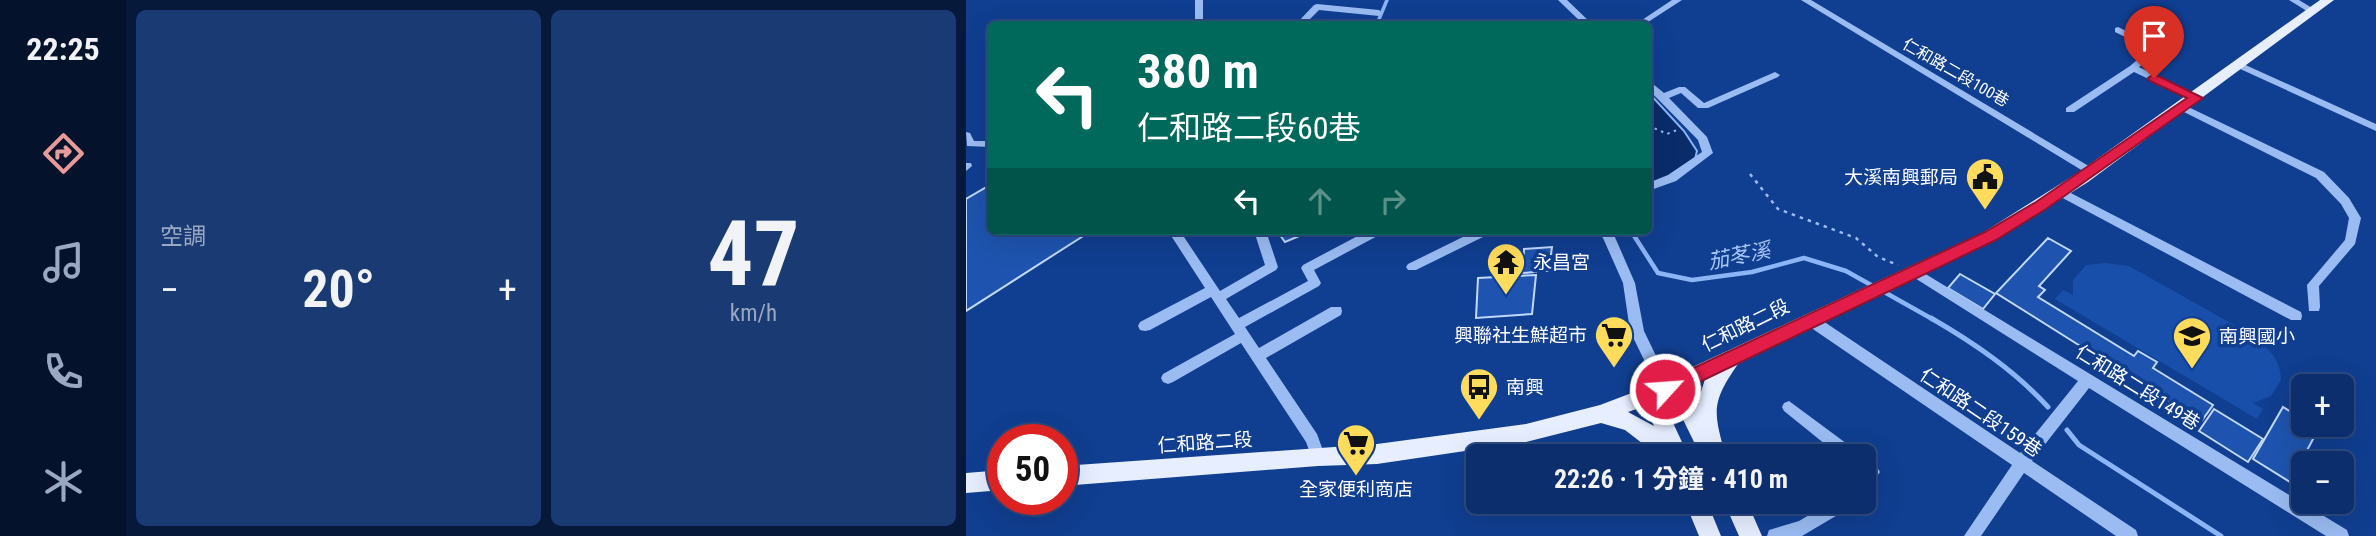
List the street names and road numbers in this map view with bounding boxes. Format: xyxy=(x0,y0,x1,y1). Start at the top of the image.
street label: 仁和路二段100巷 xyxy=(1899,34,2012,111)
street label: 仁和路二段 xyxy=(1697,294,1793,357)
street label: 仁和路二段149巷 xyxy=(2071,340,2204,435)
street label: 仁和路二段159巷 xyxy=(1915,363,2046,462)
street label: 仁和路二段 xyxy=(1157,428,1253,457)

